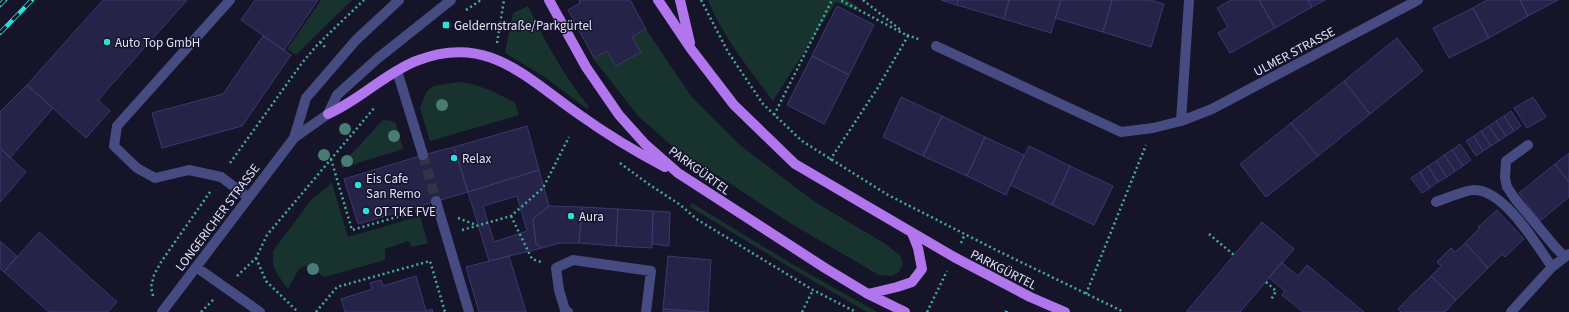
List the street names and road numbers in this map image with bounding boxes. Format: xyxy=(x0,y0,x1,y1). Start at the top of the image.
street label: ULMER STRASSE xyxy=(1251,23,1338,81)
street label: PARKGÜRTEL xyxy=(665,142,734,199)
street label: LONGERICHER STRASSE xyxy=(171,160,264,275)
street label: PARKGÜRTEL xyxy=(967,245,1040,294)

